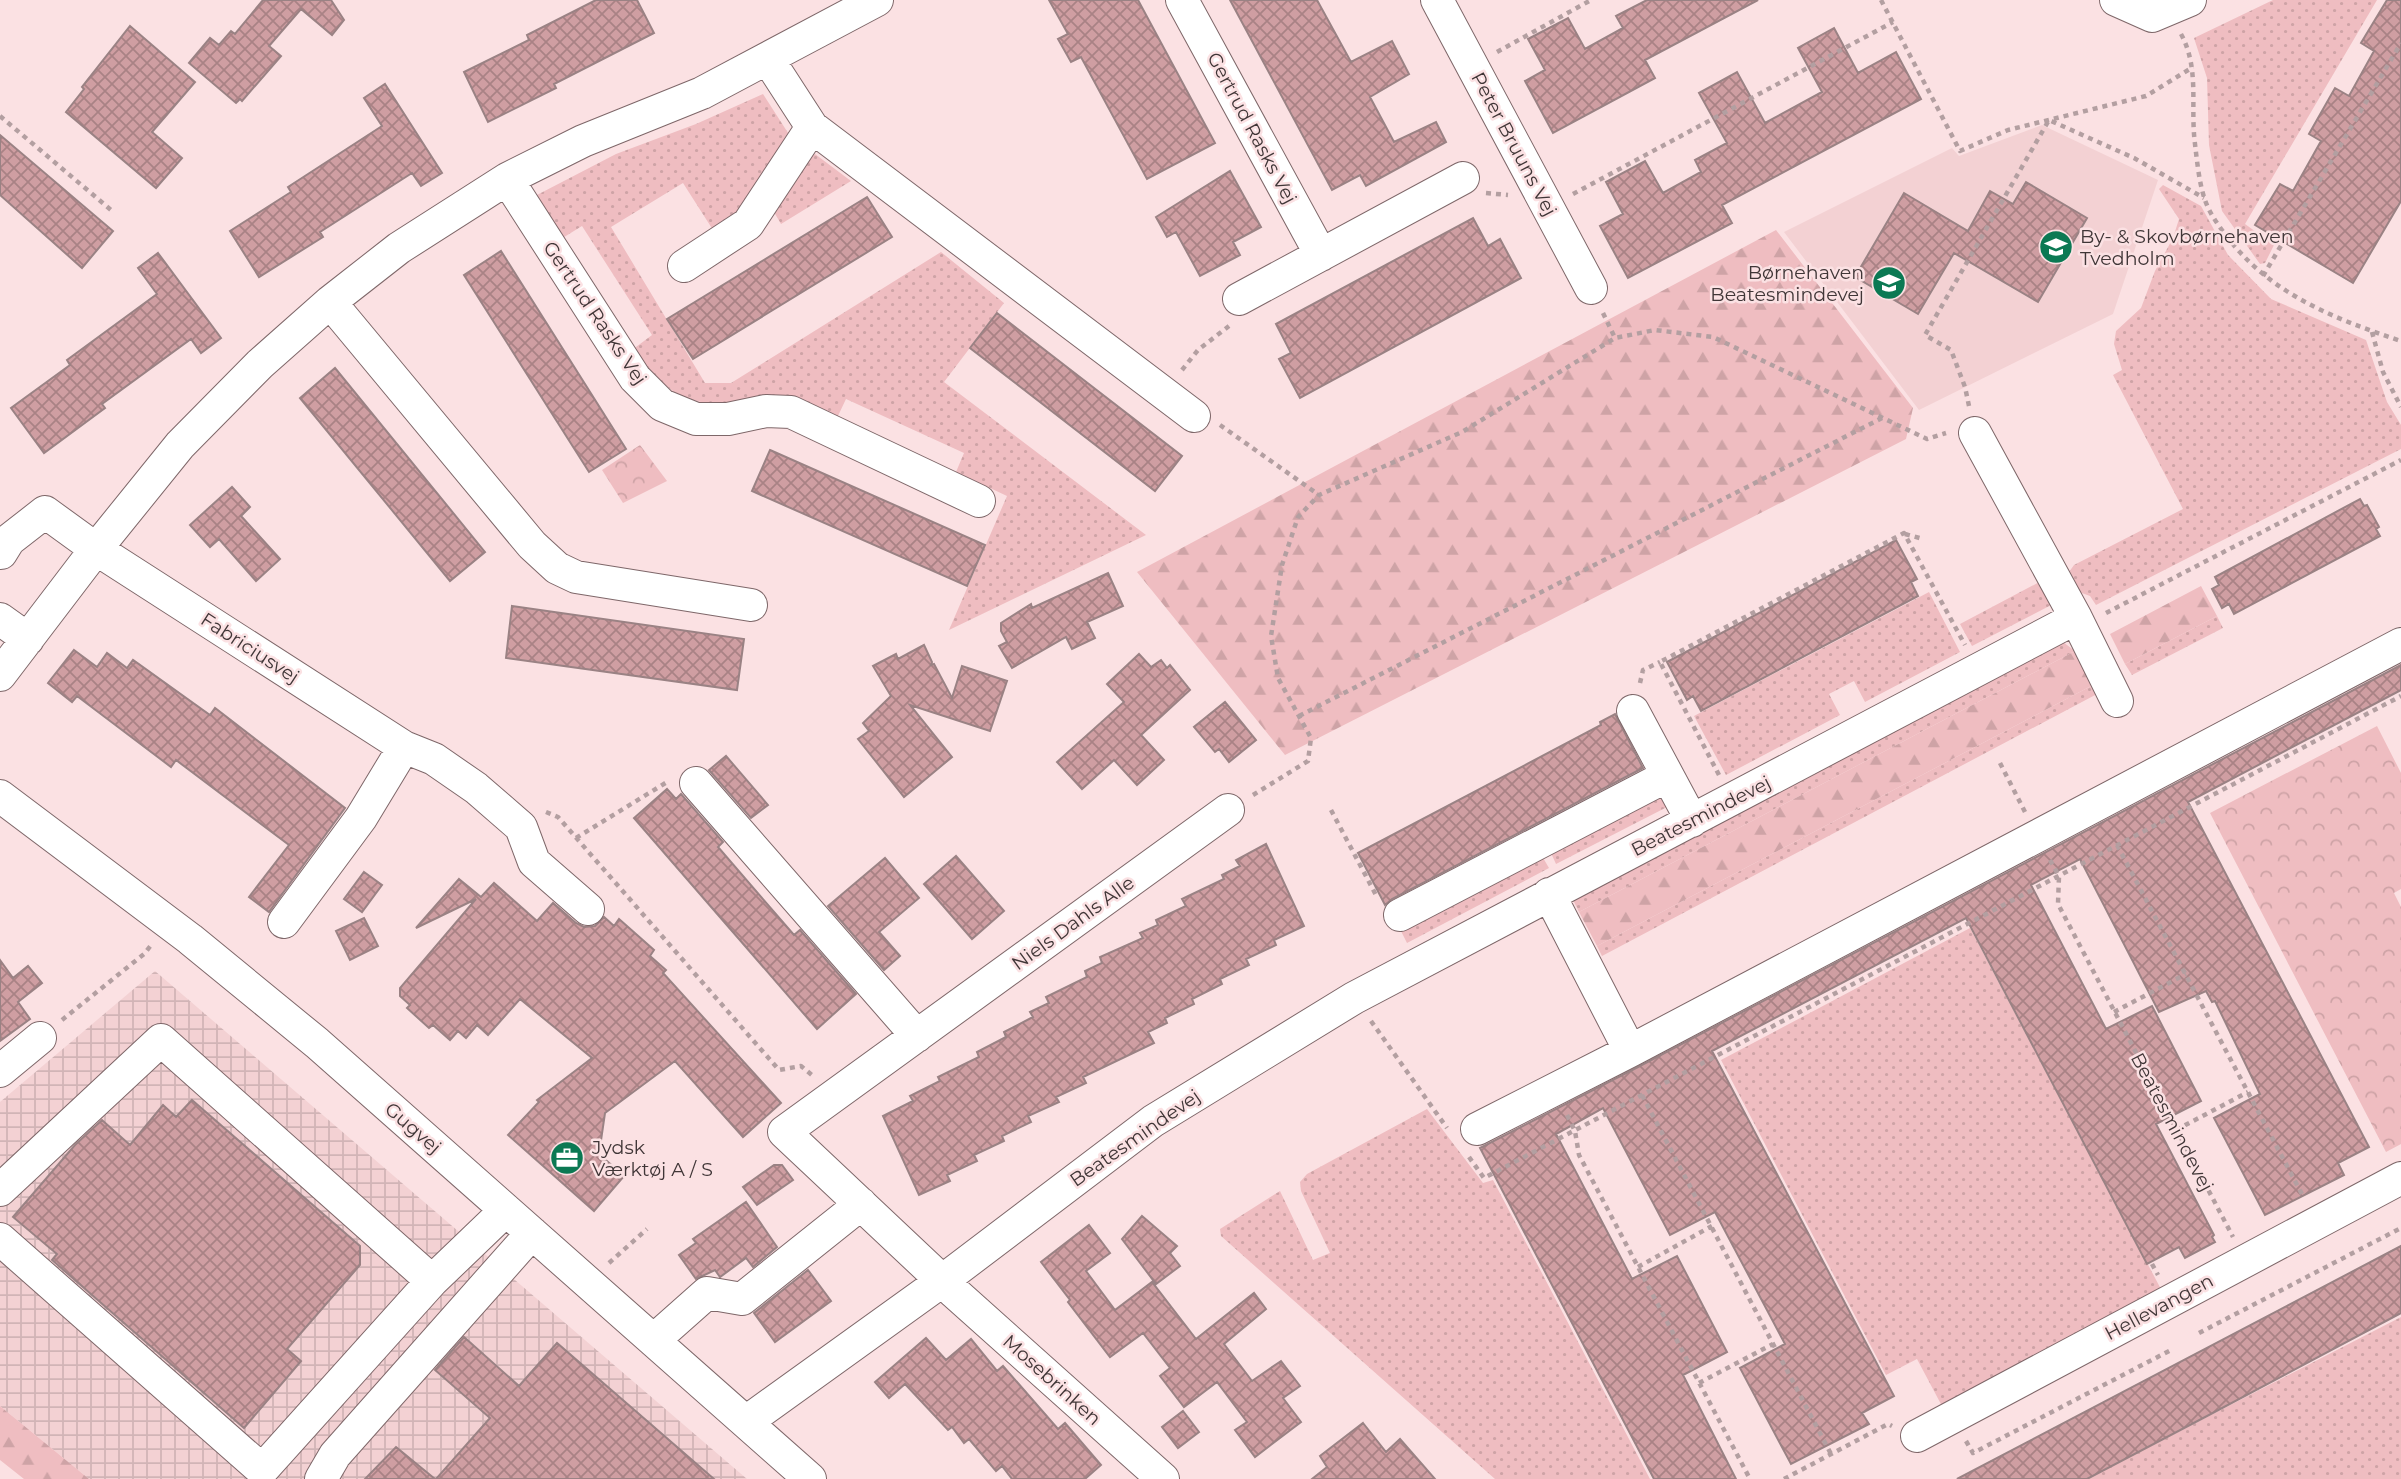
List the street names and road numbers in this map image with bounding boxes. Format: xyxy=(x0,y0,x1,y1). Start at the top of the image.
street label: Gertrud Rasks Vej xyxy=(1202,48,1302,208)
street label: Peter Bruuns Vej xyxy=(1466,68,1562,220)
street label: Gertrud Rasks Vej xyxy=(538,237,652,389)
street label: Fabriciusvej xyxy=(197,608,303,688)
street label: Beatesmindevej xyxy=(1627,771,1775,861)
street label: Niels Dahls Alle xyxy=(1007,871,1139,975)
street label: Beatesmindevej xyxy=(2126,1049,2218,1195)
street label: Beatesmindevej xyxy=(1065,1085,1205,1191)
street label: Gugvej xyxy=(380,1097,446,1159)
street label: Hellevangen xyxy=(2101,1269,2217,1345)
street label: Mosebrinken xyxy=(998,1330,1106,1430)

